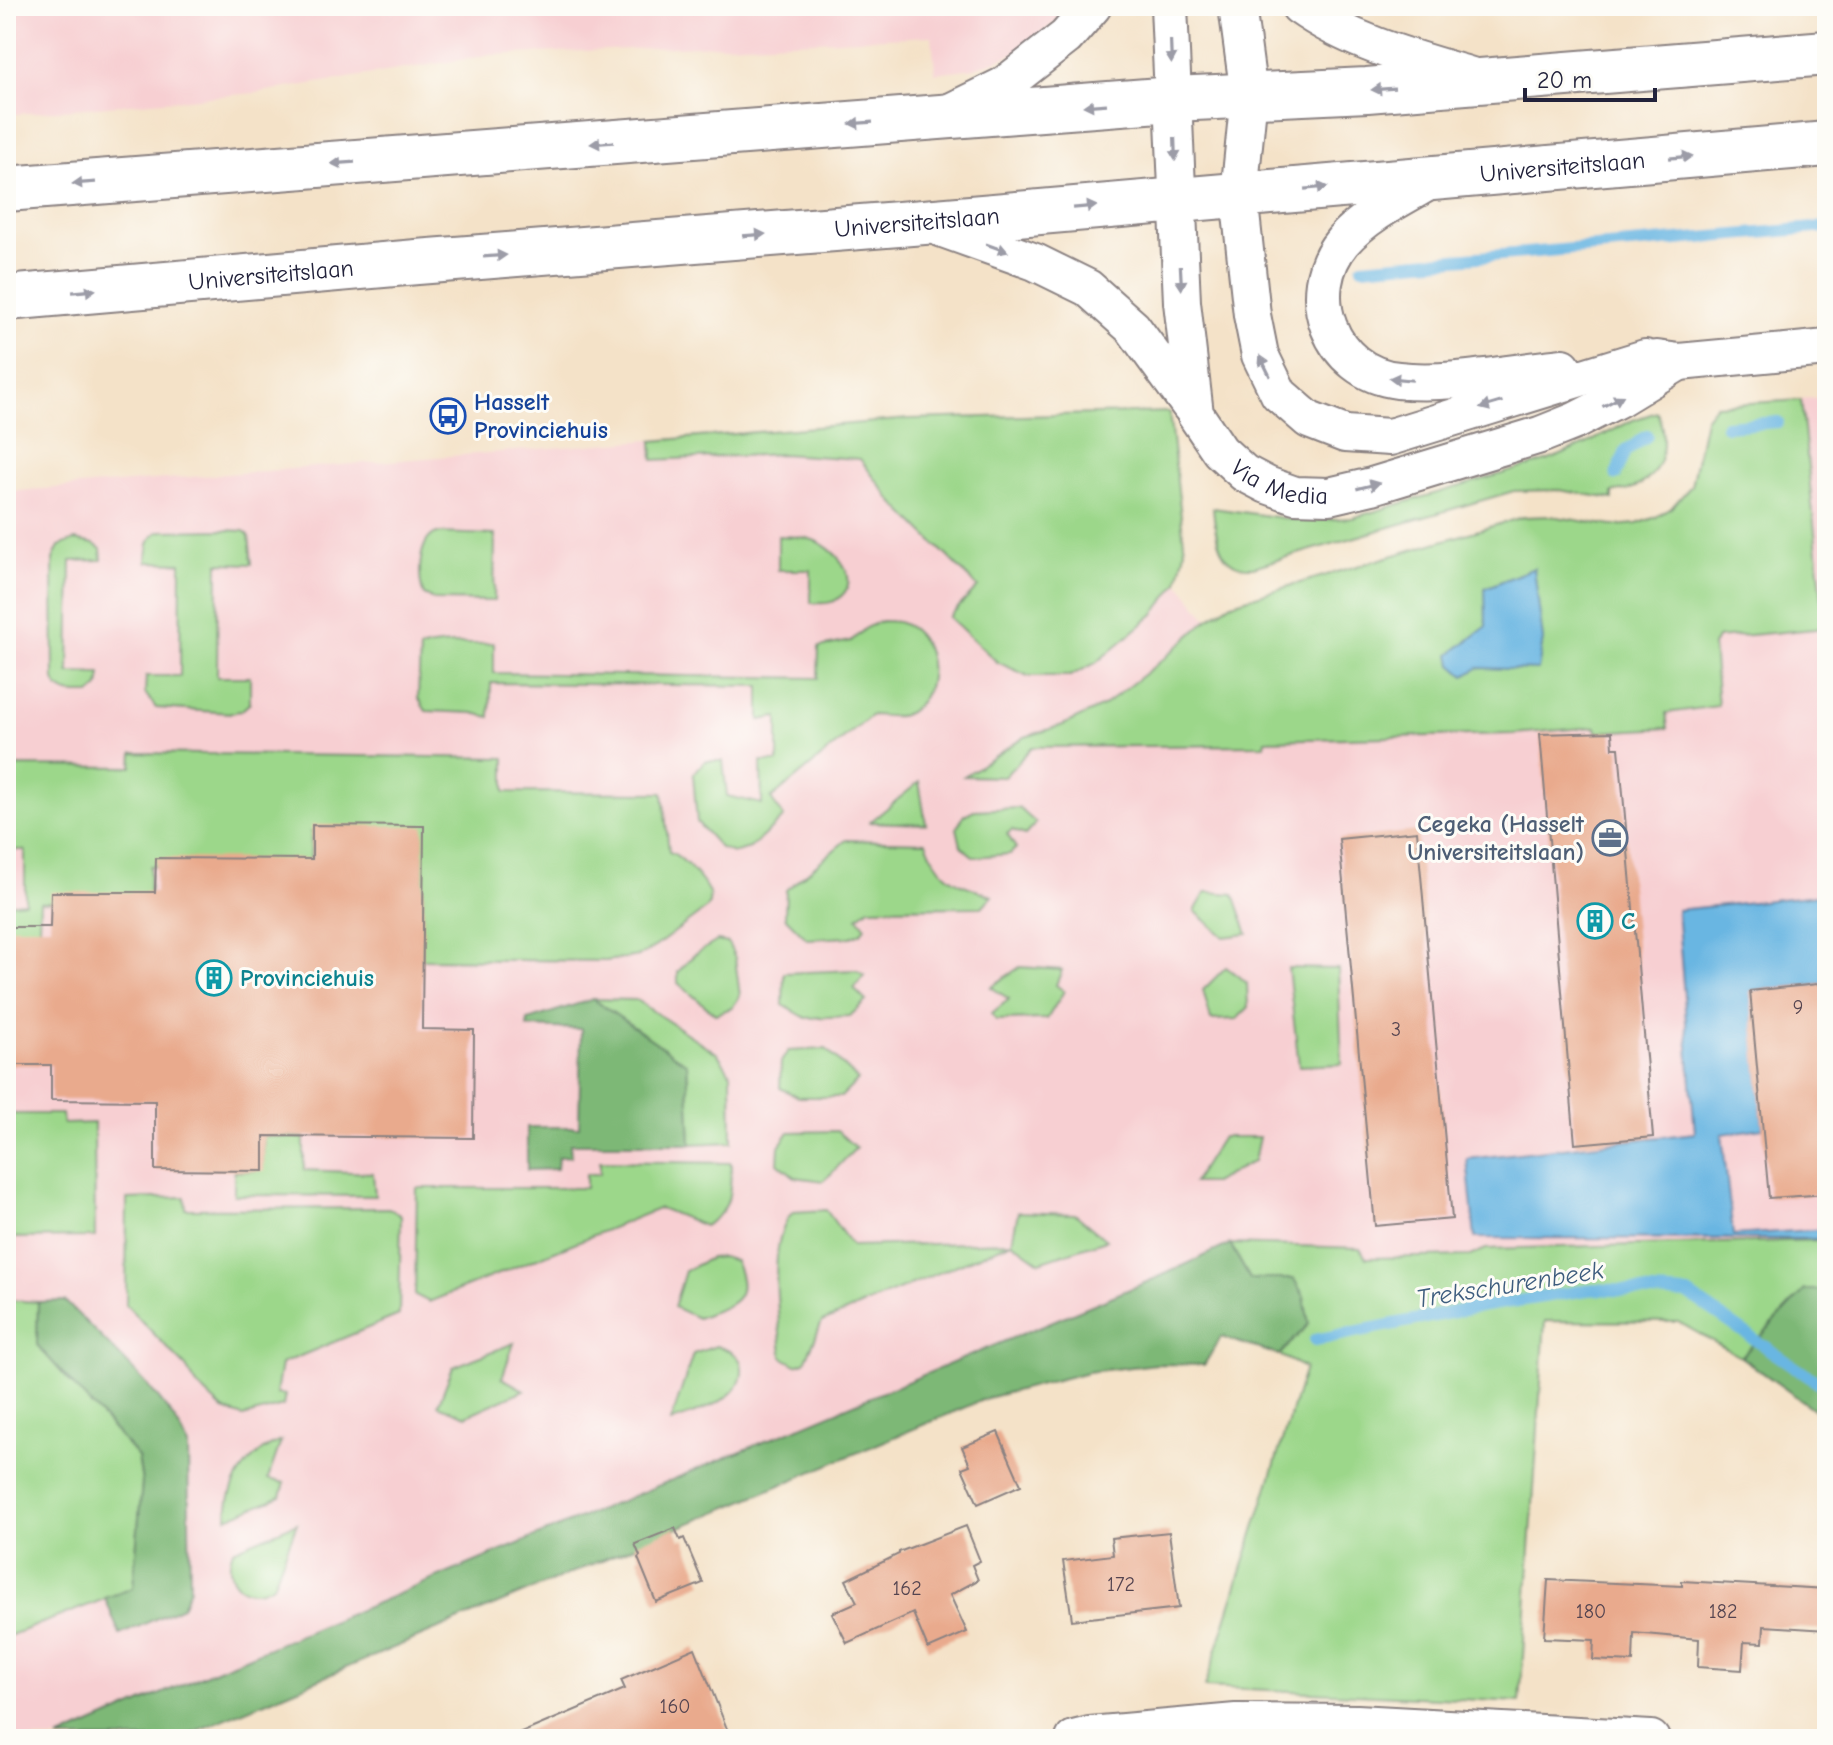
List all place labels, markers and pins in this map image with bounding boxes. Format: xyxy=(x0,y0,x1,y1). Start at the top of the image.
place label: Hasselt Provinciehuis xyxy=(474,388,608,444)
bus stop icon: Hasselt Provinciehuis xyxy=(429,397,467,435)
place label: Cegeka (Hasselt Universiteitslaan) xyxy=(1407,810,1585,866)
office icon: Cegeka (Hasselt Universiteitslaan) xyxy=(1591,819,1629,857)
building icon: C xyxy=(1576,902,1614,940)
place label: C xyxy=(1621,907,1635,935)
building icon: Provinciehuis xyxy=(195,959,233,997)
place label: Provinciehuis xyxy=(240,964,374,992)

